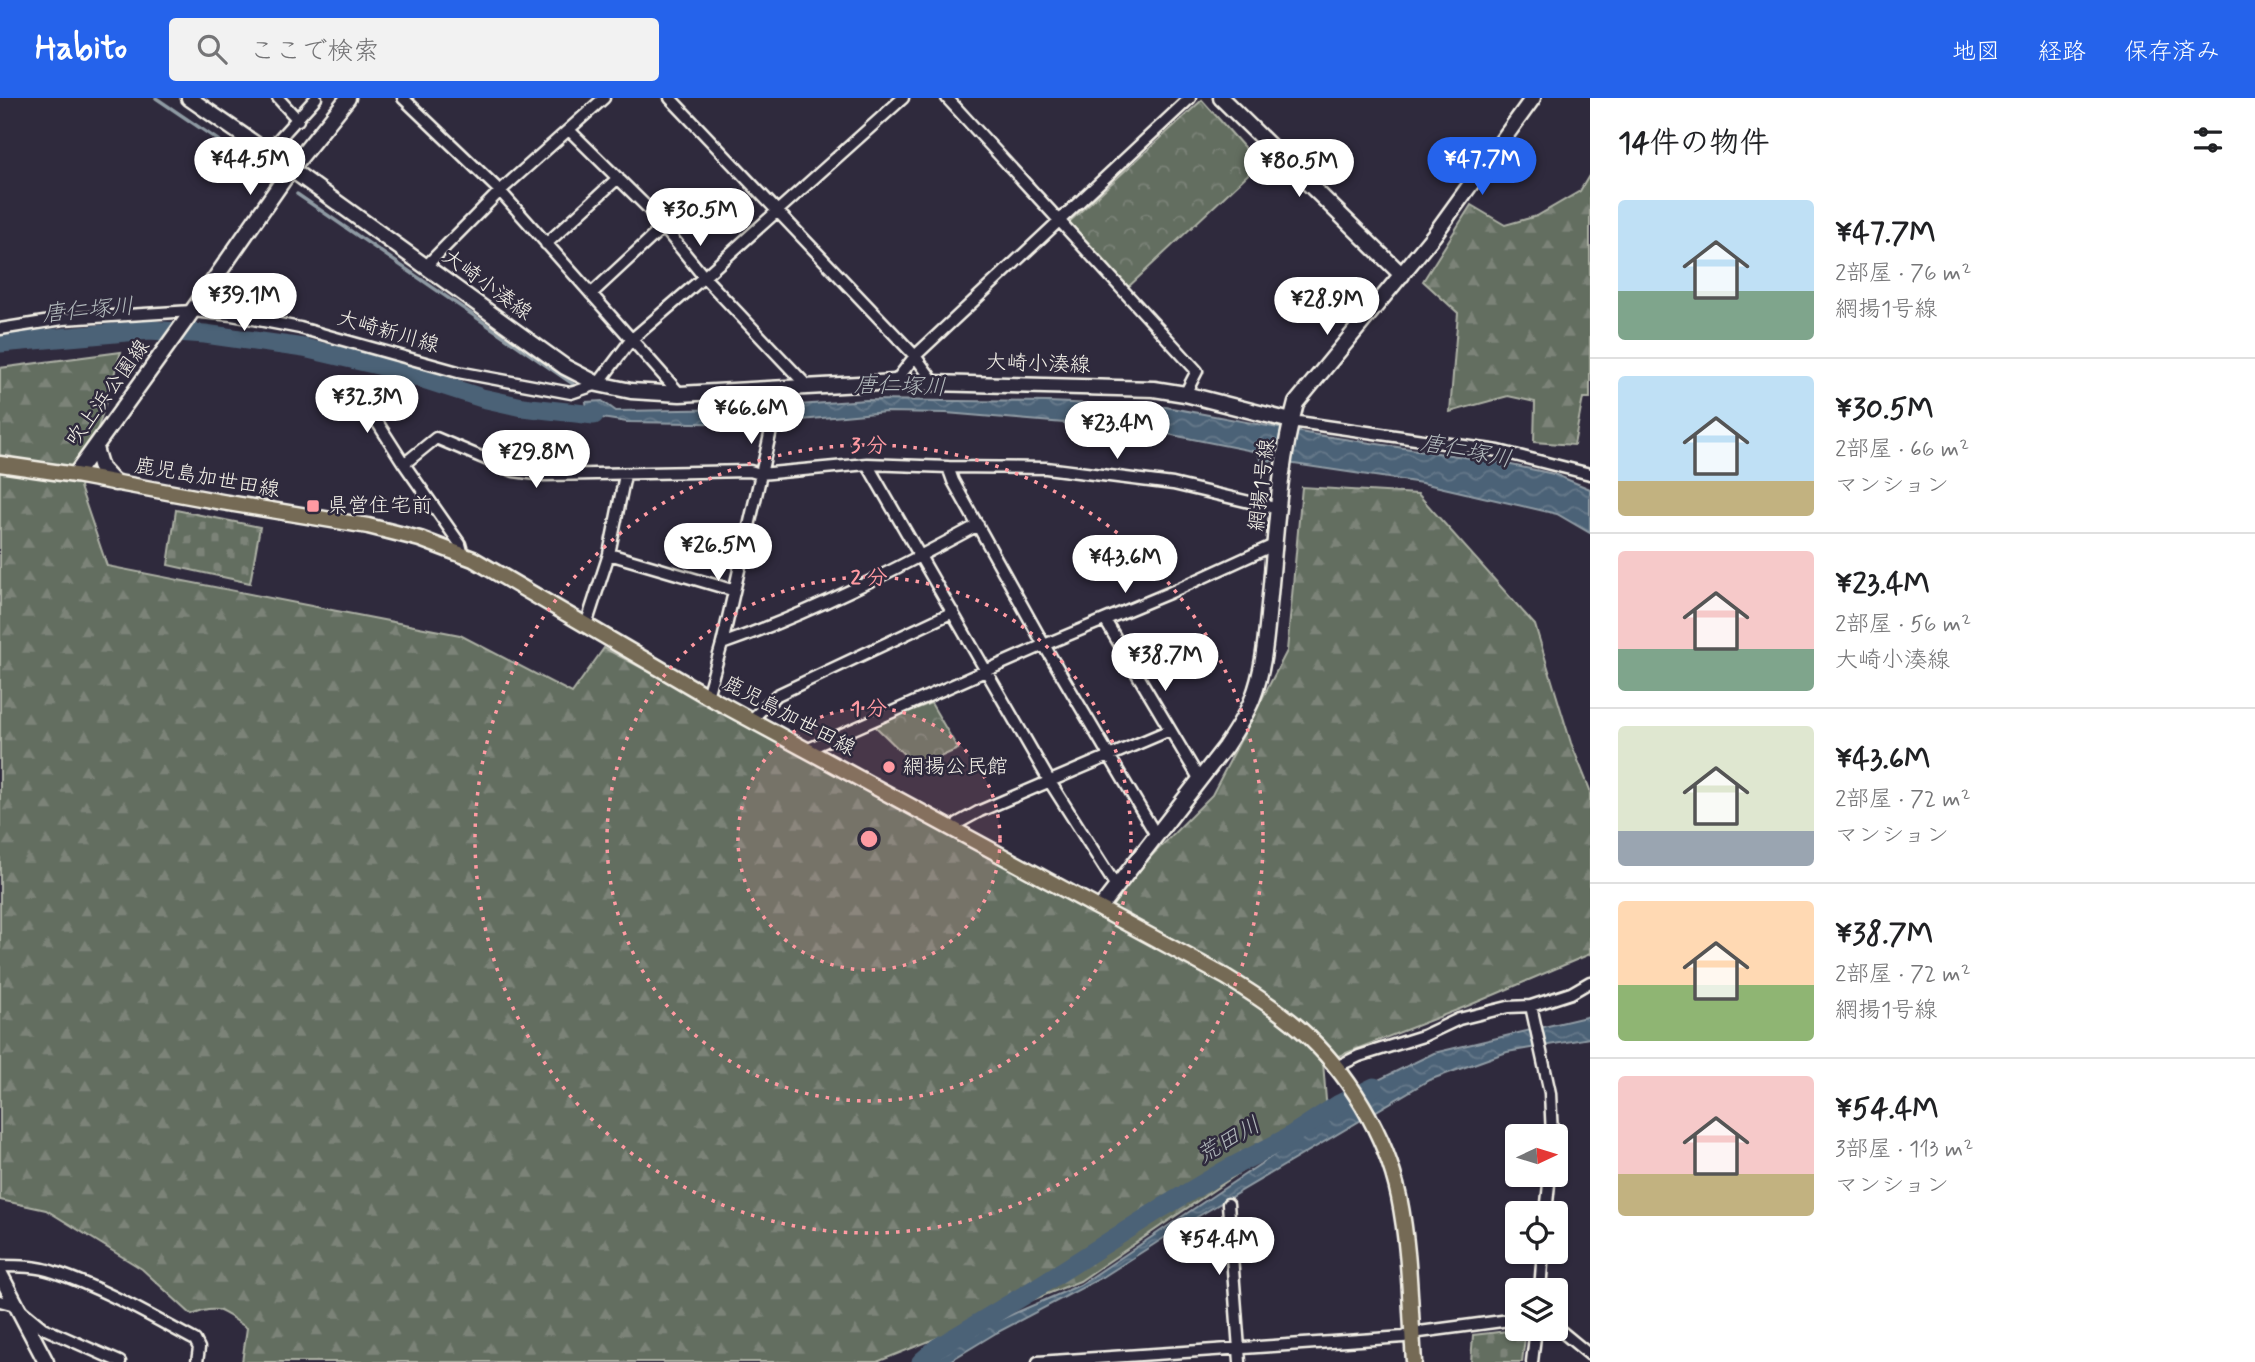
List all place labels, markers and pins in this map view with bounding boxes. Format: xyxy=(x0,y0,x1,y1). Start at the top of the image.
pin: ¥44.5M xyxy=(193,138,307,197)
pin: ¥47.7M xyxy=(1425,138,1539,197)
pin: ¥80.5M xyxy=(1242,140,1356,199)
pin: ¥30.5M xyxy=(643,188,757,248)
pin: ¥39.1M xyxy=(187,274,301,333)
pin: ¥28.9M xyxy=(1270,278,1384,337)
pin: ¥32.3M xyxy=(310,376,424,435)
pin: ¥66.6M xyxy=(694,386,808,446)
pin: ¥23.4M xyxy=(1060,402,1174,461)
pin: ¥29.8M xyxy=(479,430,593,490)
place label: 県営住宅前 xyxy=(327,492,432,520)
marker: 県営住宅前 xyxy=(305,498,321,514)
pin: ¥26.5M xyxy=(661,524,775,583)
pin: ¥43.6M xyxy=(1068,536,1182,595)
pin: ¥38.7M xyxy=(1108,634,1222,693)
place label: 網揚公民館 xyxy=(903,753,1008,781)
marker: 網揚公民館 xyxy=(881,759,897,775)
centre of rings xyxy=(857,827,881,851)
pin: ¥54.4M xyxy=(1162,1218,1276,1277)

